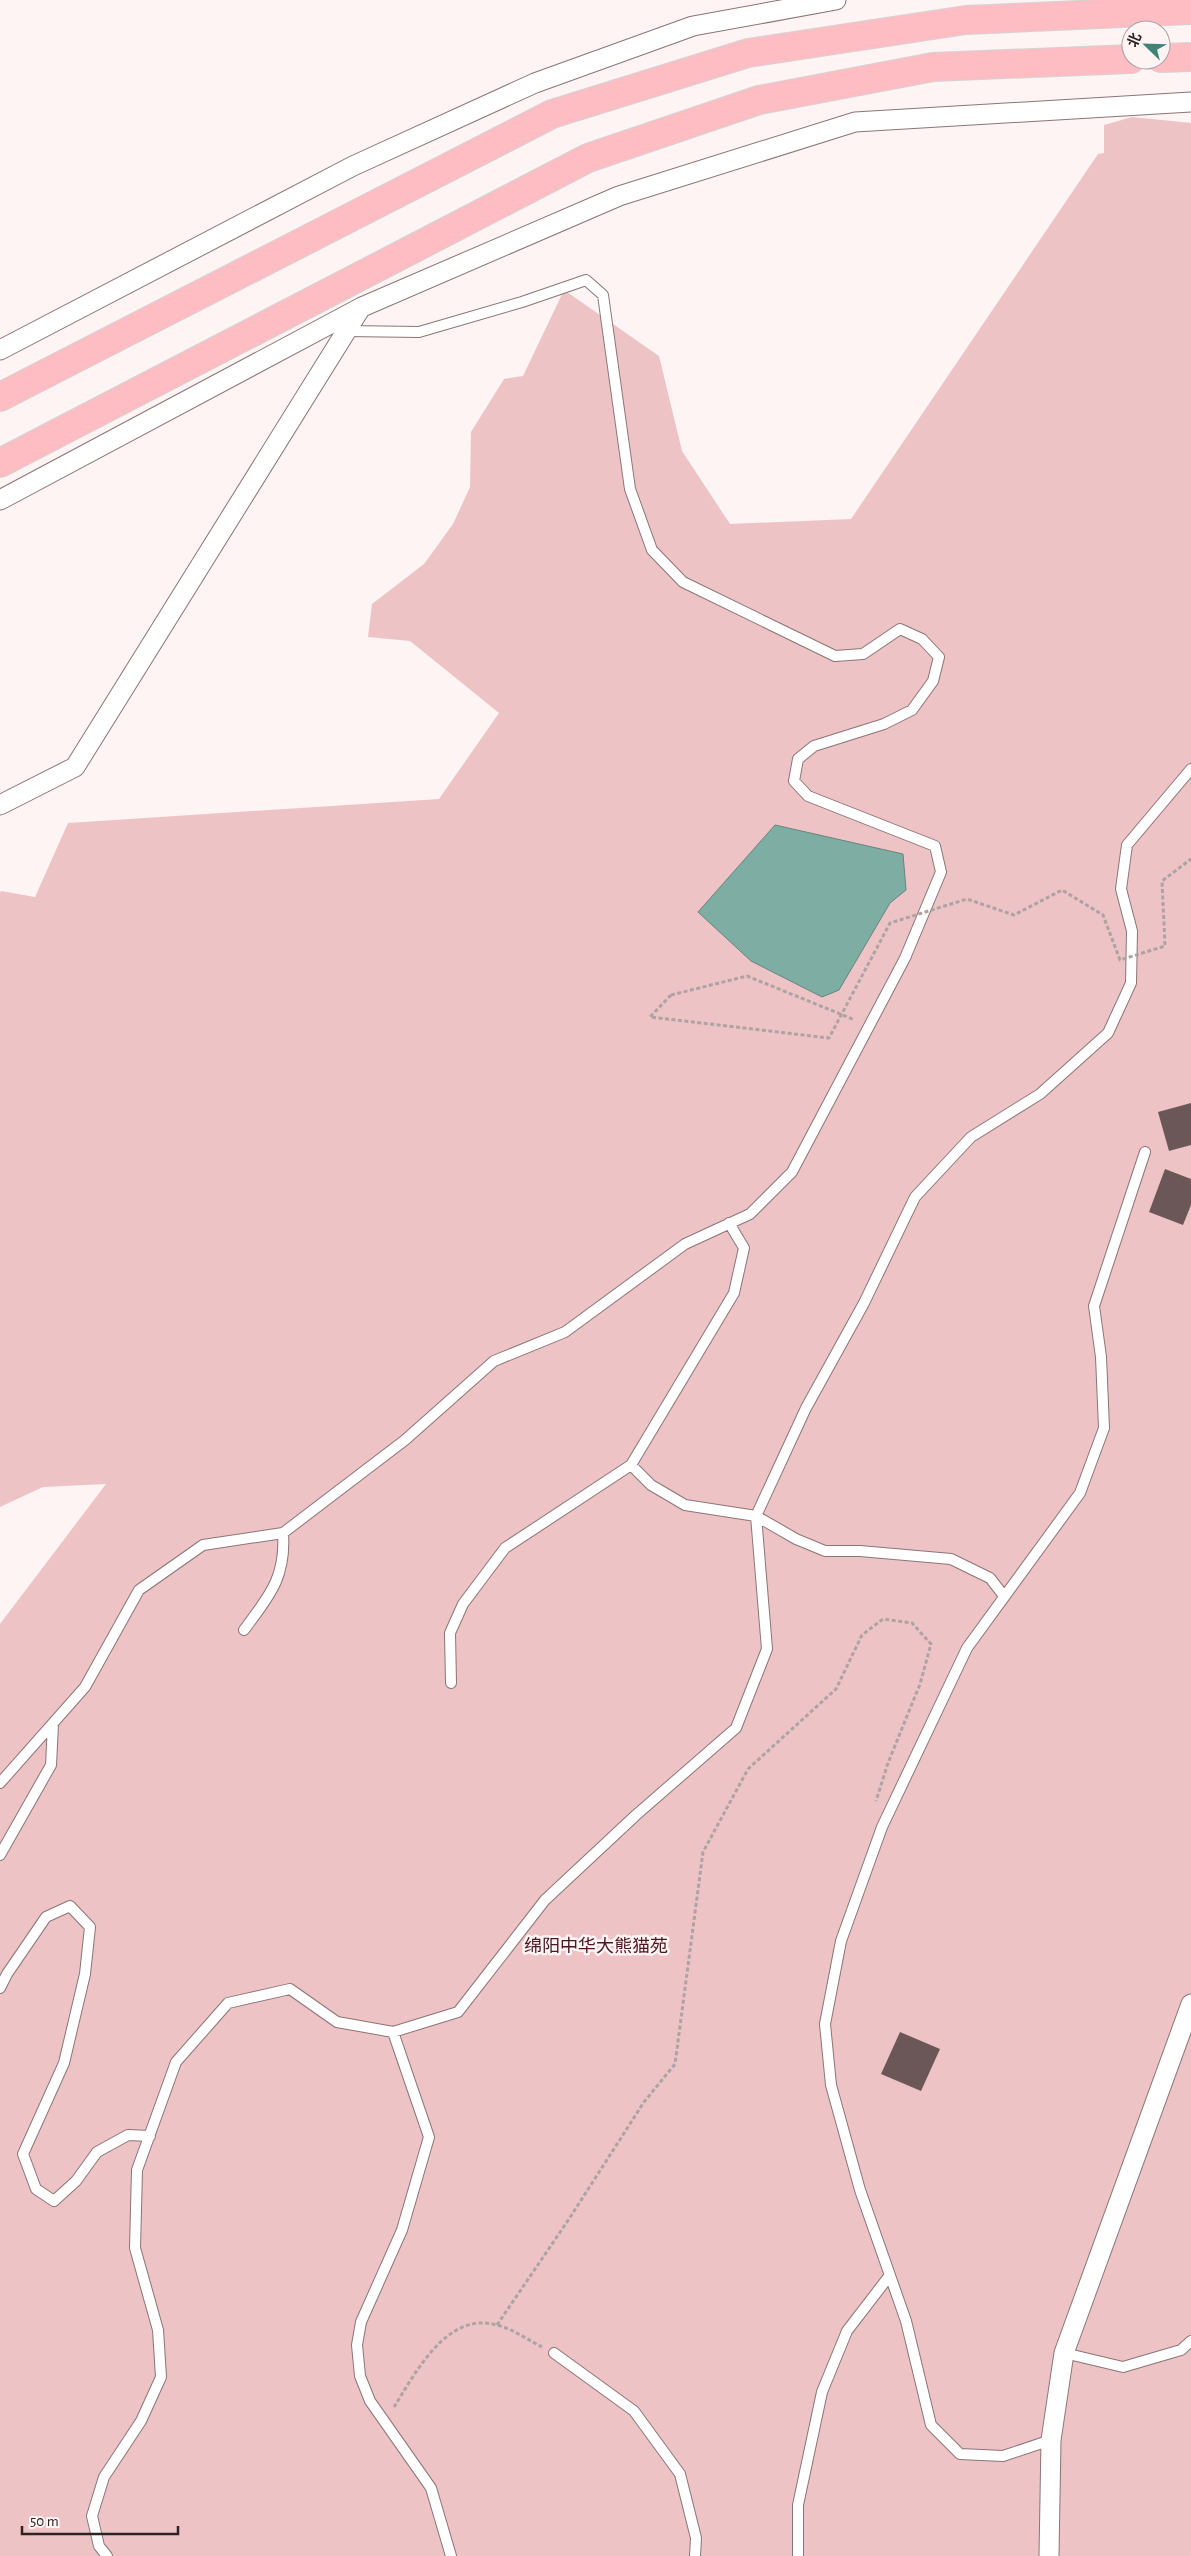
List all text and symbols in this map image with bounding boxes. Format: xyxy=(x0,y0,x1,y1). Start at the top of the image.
north arrow xyxy=(1121,20,1171,70)
text: 北 xyxy=(1125,31,1144,49)
park label: 绵阳中华大熊猫苑 xyxy=(524,1936,668,1956)
scale bar xyxy=(22,2504,179,2536)
text: 50 m xyxy=(30,2514,59,2529)

